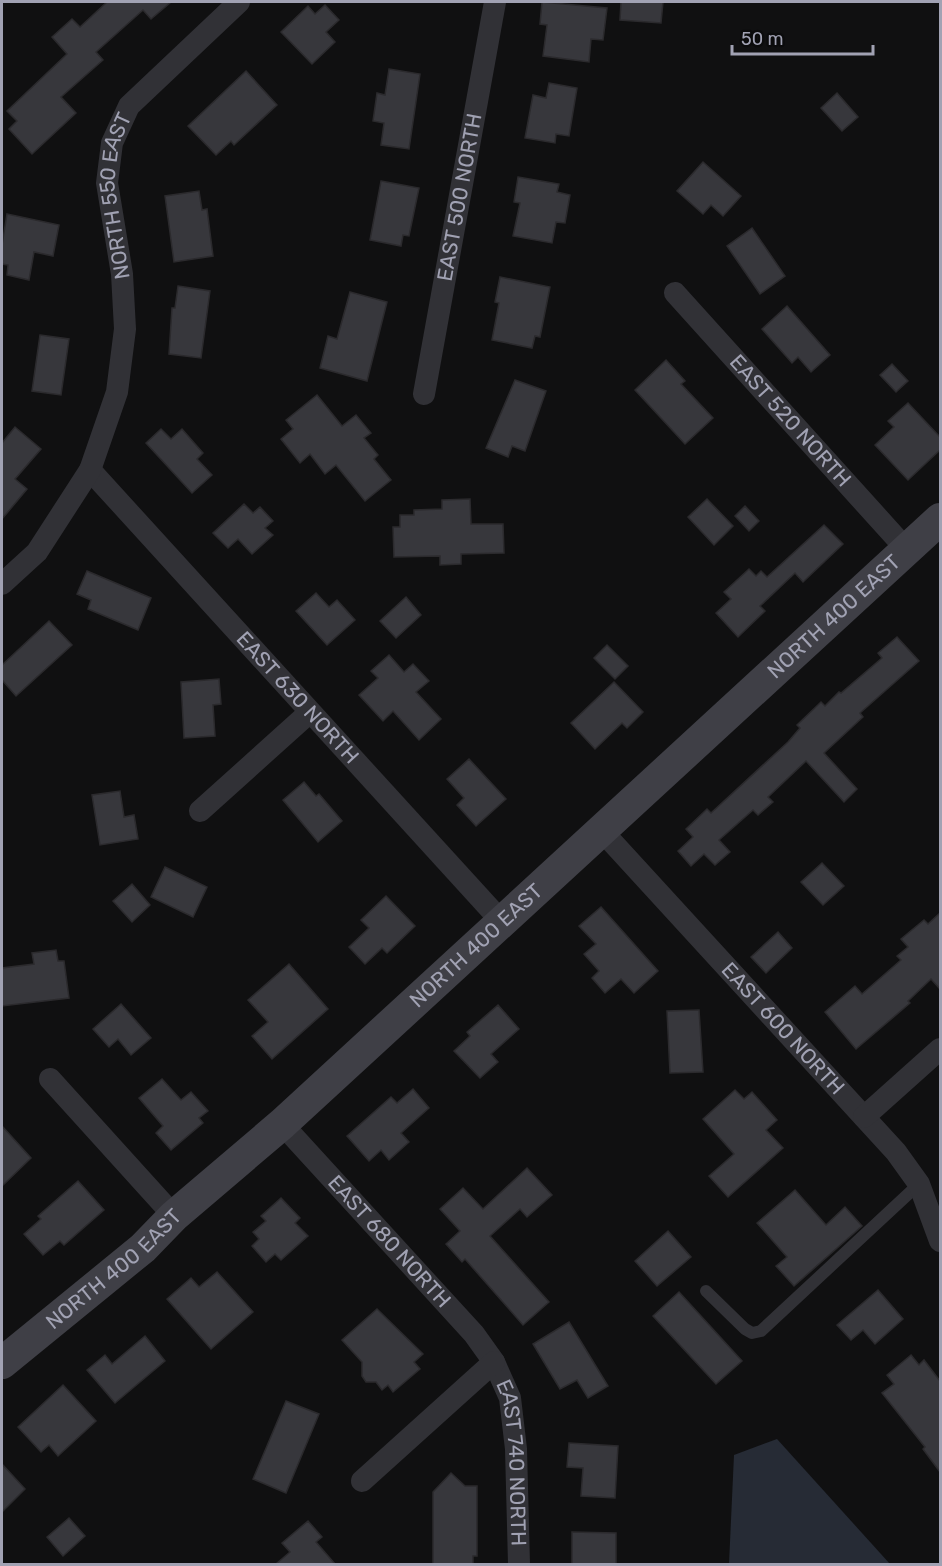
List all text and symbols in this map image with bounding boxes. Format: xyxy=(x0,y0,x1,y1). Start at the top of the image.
scale bar xyxy=(732,18,873,56)
text: 50 m xyxy=(741,28,784,50)
street label: NORTH 550 EAST xyxy=(94,108,136,281)
street label: EAST 500 NORTH xyxy=(432,111,487,283)
street label: EAST 520 NORTH xyxy=(725,349,857,492)
street label: NORTH 400 EAST xyxy=(762,549,905,683)
street label: EAST 630 NORTH xyxy=(231,626,364,768)
street label: NORTH 400 EAST xyxy=(404,878,547,1012)
street label: EAST 600 NORTH xyxy=(717,957,850,1100)
street label: EAST 680 NORTH xyxy=(323,1170,456,1312)
street label: NORTH 400 EAST xyxy=(41,1203,186,1334)
street label: EAST 740 NORTH xyxy=(491,1375,532,1546)

